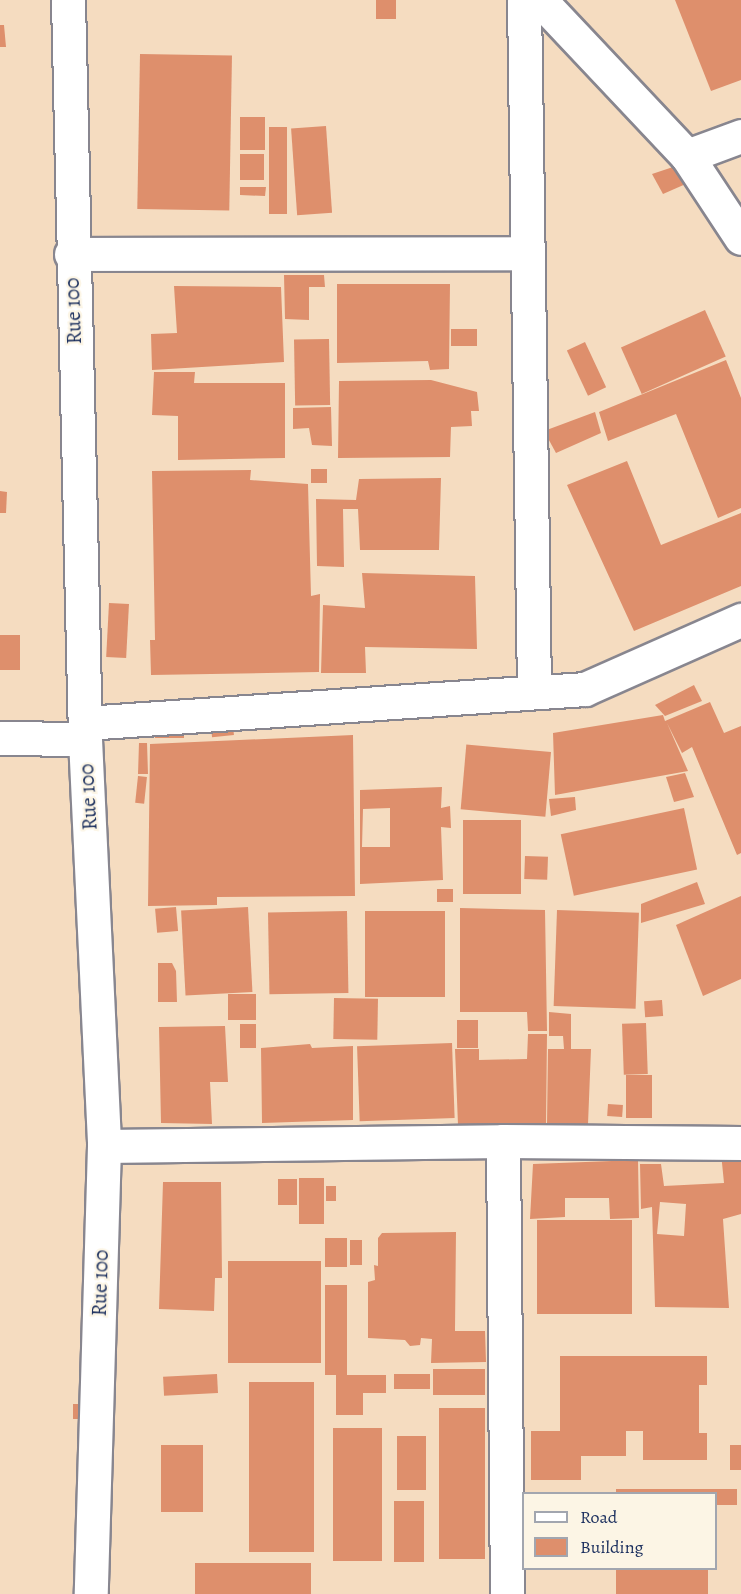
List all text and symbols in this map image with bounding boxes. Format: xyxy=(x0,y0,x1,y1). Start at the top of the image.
street label: Rue 100 xyxy=(59,277,87,345)
street label: Rue 100 xyxy=(74,763,102,831)
street label: Rue 100 xyxy=(86,1249,114,1317)
legend xyxy=(522,1492,717,1570)
text: Road xyxy=(580,1505,617,1529)
text: Building xyxy=(580,1535,644,1559)

